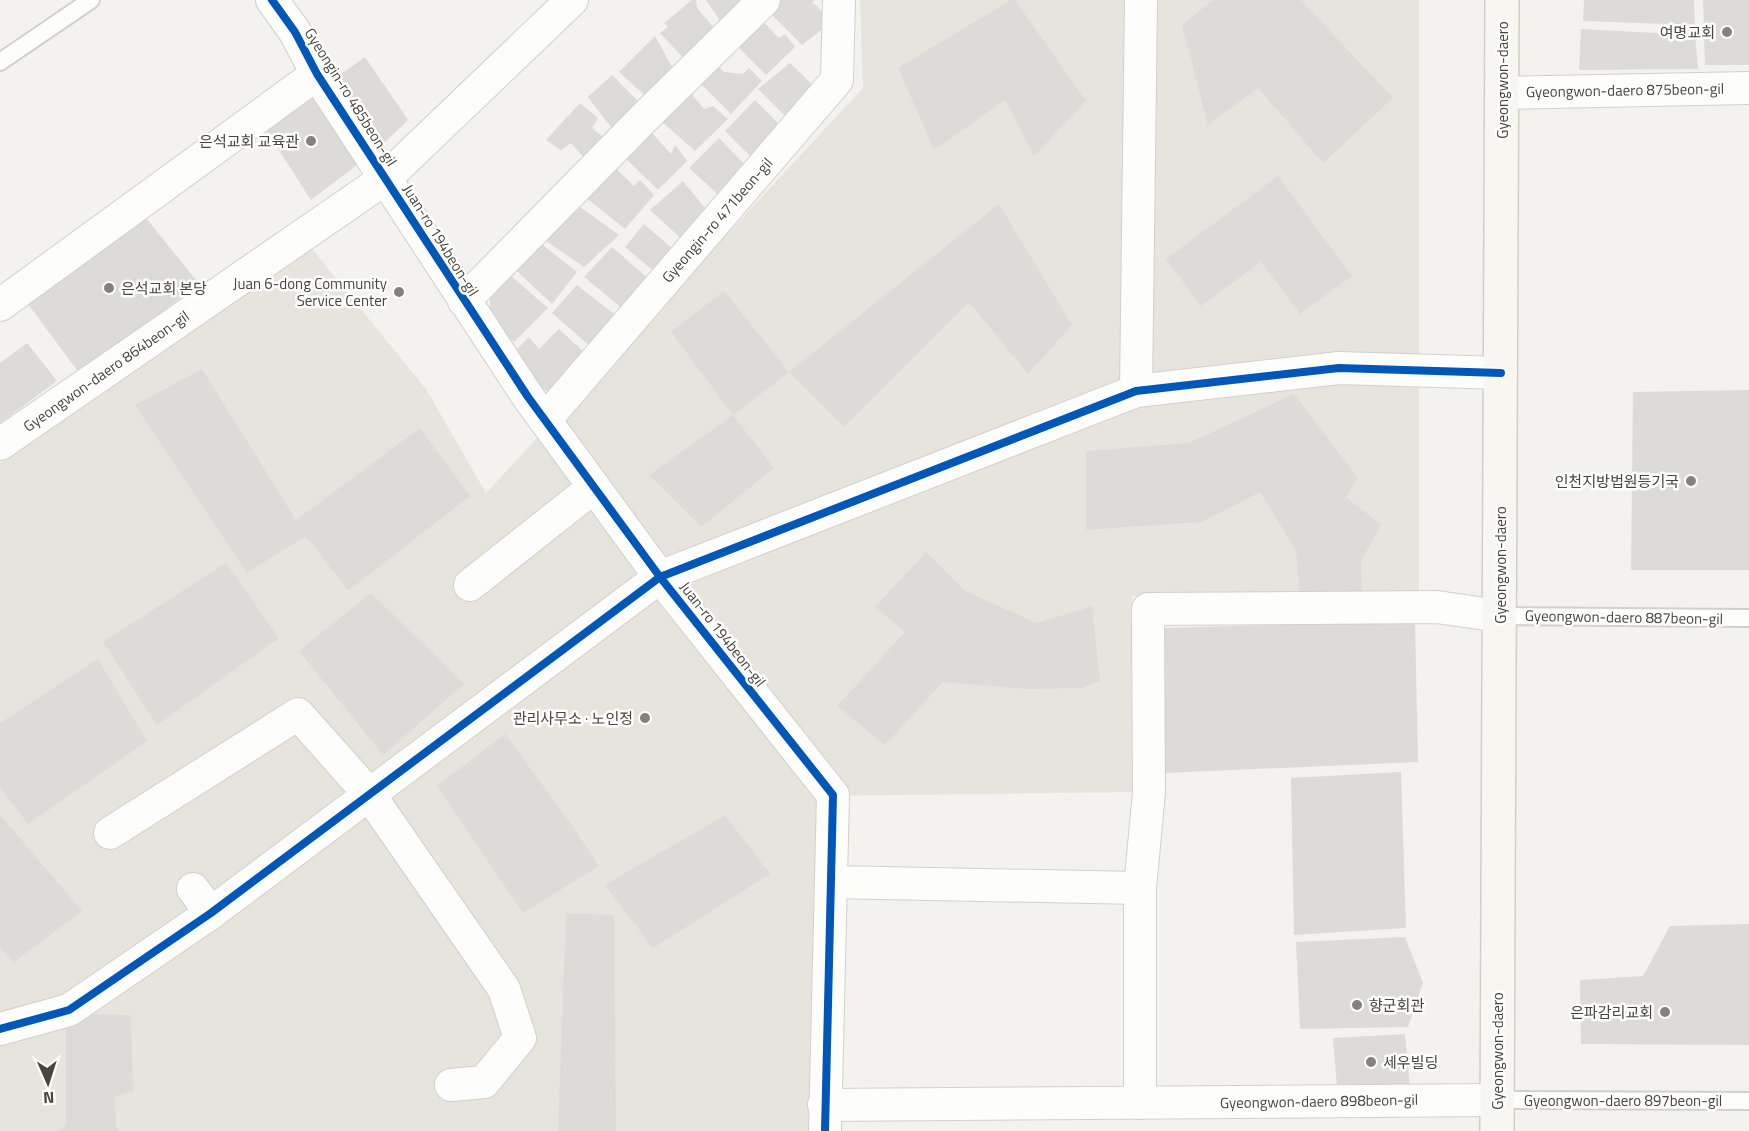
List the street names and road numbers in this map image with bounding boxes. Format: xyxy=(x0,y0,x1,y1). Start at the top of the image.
street label: Gyeongwon-daero xyxy=(1491,21,1514,139)
street label: Gyeongin-ro 485beon-gil xyxy=(299,23,403,171)
street label: Gyeongwon-daero 875beon-gil xyxy=(1526,77,1724,103)
street label: Gyeongin-ro 471beon-gil xyxy=(656,152,778,288)
street label: Juan-ro 194beon-gil xyxy=(397,179,485,301)
street label: Gyeongwon-daero 864beon-gil xyxy=(18,305,194,437)
street label: Gyeongwon-daero xyxy=(1489,506,1512,624)
street label: Juan-ro 194beon-gil xyxy=(674,576,772,692)
street label: Gyeongwon-daero 887beon-gil xyxy=(1525,604,1723,630)
street label: Gyeongwon-daero xyxy=(1486,992,1509,1110)
street label: Gyeongwon-daero 898beon-gil xyxy=(1220,1088,1418,1114)
street label: Gyeongwon-daero 897beon-gil xyxy=(1524,1089,1722,1112)

